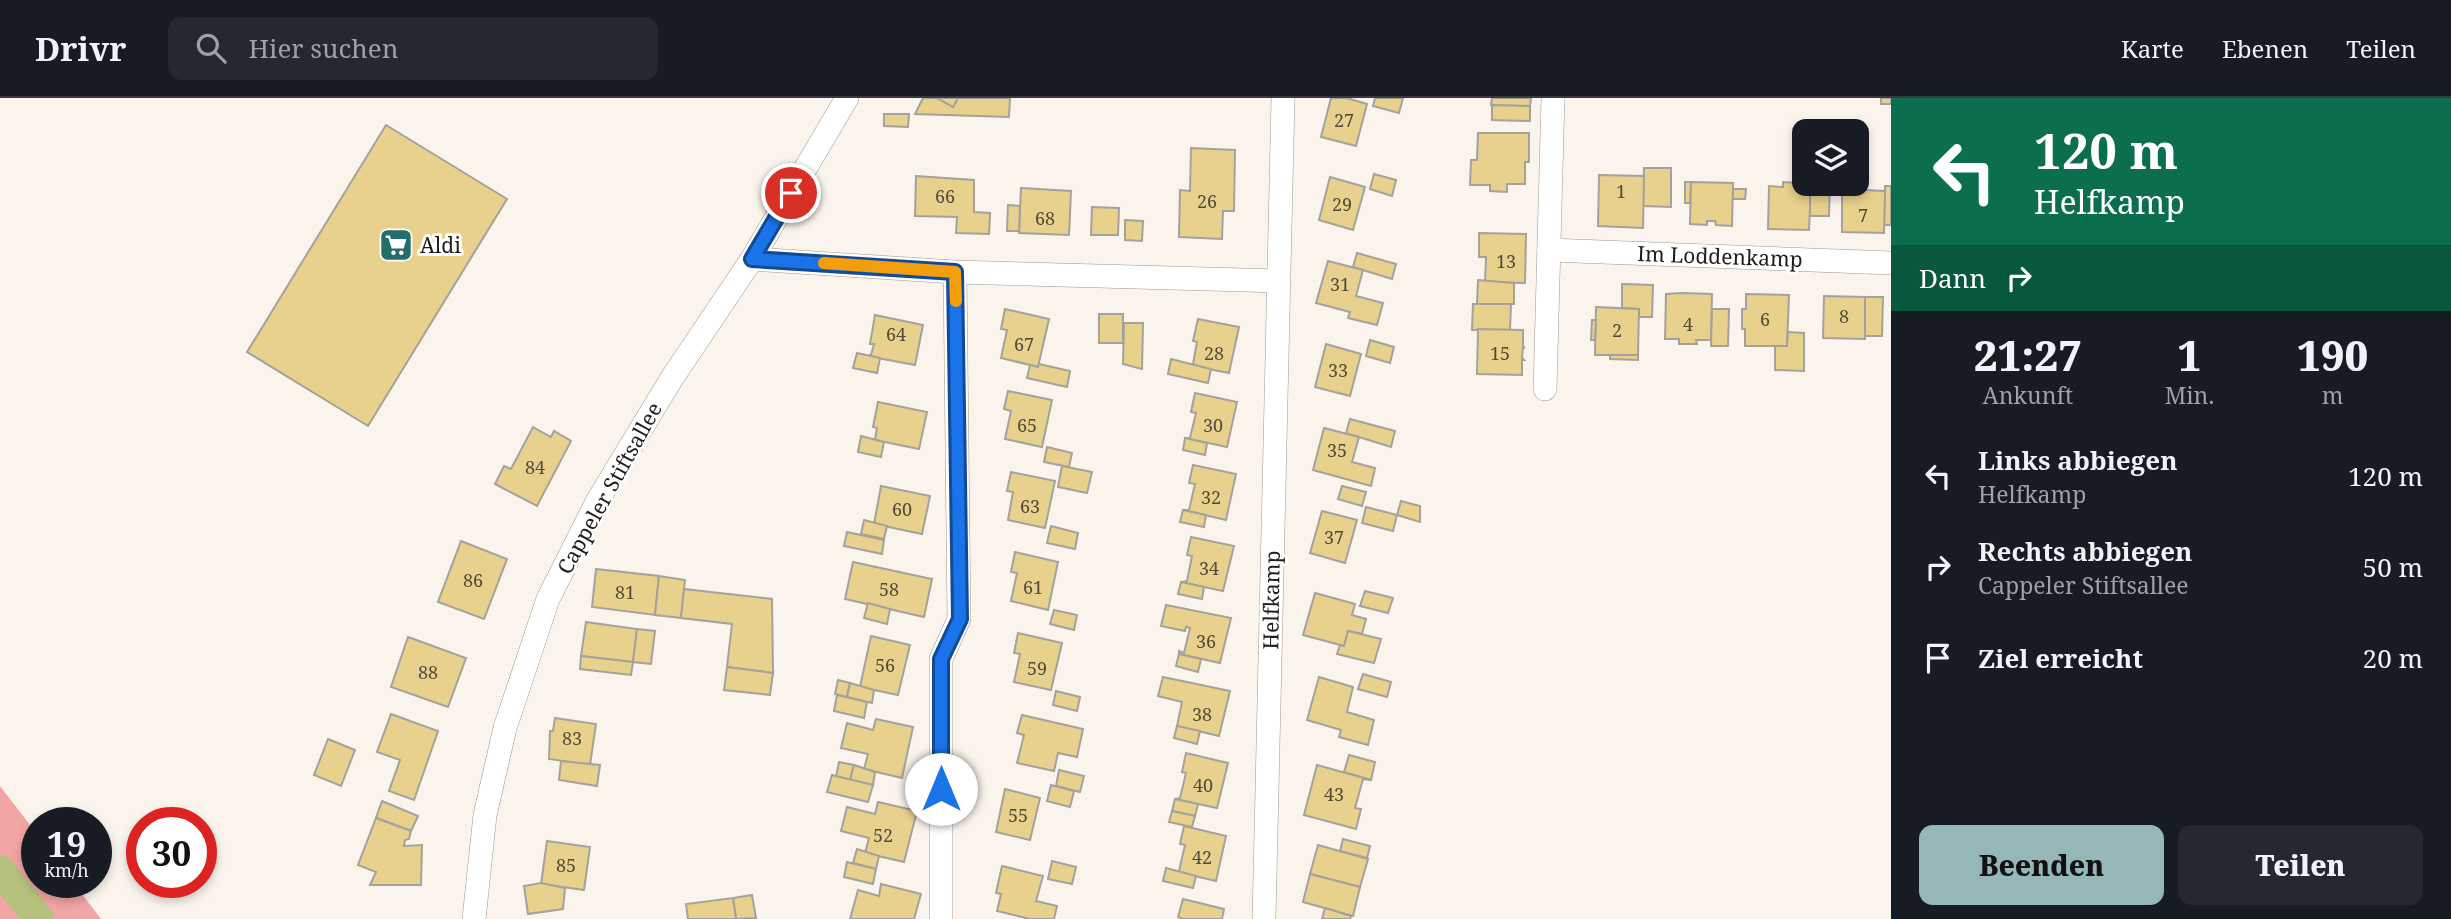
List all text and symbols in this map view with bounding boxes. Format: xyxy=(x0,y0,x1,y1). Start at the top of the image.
search box xyxy=(168,17,658,80)
text: Drivr xyxy=(35,26,126,71)
icon: search xyxy=(192,29,230,67)
text: Hier suchen xyxy=(248,30,399,66)
text: Karte xyxy=(2121,32,2184,65)
text: Ebenen xyxy=(2222,32,2308,65)
text: Teilen xyxy=(2346,32,2416,65)
house number: 27 xyxy=(1334,108,1354,132)
text: 120 m xyxy=(2034,117,2178,183)
map controls xyxy=(1792,119,1869,196)
button: layers xyxy=(1792,119,1869,196)
icon: left xyxy=(1919,126,2010,217)
pin xyxy=(761,163,821,223)
icon: arrive xyxy=(772,174,810,212)
house number: 1 xyxy=(1616,179,1626,203)
text: Helfkamp xyxy=(2034,180,2185,223)
house number: 66 xyxy=(935,184,955,208)
house number: 26 xyxy=(1197,189,1217,213)
house number: 29 xyxy=(1332,192,1352,216)
house number: 7 xyxy=(1858,203,1868,227)
house number: 68 xyxy=(1035,206,1055,230)
supermarket icon: Aldi xyxy=(377,226,415,264)
place label: Aldi xyxy=(420,231,461,259)
street label: Im Loddenkamp xyxy=(1637,239,1803,273)
house number: 13 xyxy=(1496,249,1516,273)
icon: right xyxy=(2000,259,2038,297)
text: Dann xyxy=(1919,260,1986,296)
house number: 31 xyxy=(1330,272,1350,296)
house number: 8 xyxy=(1839,304,1849,328)
house number: 6 xyxy=(1760,307,1770,331)
house number: 4 xyxy=(1683,312,1693,336)
house number: 2 xyxy=(1612,318,1622,342)
house number: 64 xyxy=(886,322,906,346)
text: 21:27 xyxy=(1974,326,2082,383)
text: 1 xyxy=(2178,326,2201,383)
text: 190 xyxy=(2297,326,2368,383)
house number: 67 xyxy=(1014,332,1034,356)
house number: 28 xyxy=(1204,341,1224,365)
house number: 15 xyxy=(1490,341,1510,365)
house number: 33 xyxy=(1328,358,1348,382)
text: Ankunft xyxy=(1983,379,2073,411)
text: Min. xyxy=(2165,379,2214,411)
text: m xyxy=(2322,379,2343,411)
street label: Cappeler Stiftsallee xyxy=(550,397,668,579)
house number: 65 xyxy=(1017,413,1037,437)
house number: 30 xyxy=(1203,413,1223,437)
house number: 35 xyxy=(1327,438,1347,462)
text: Links abbiegen xyxy=(1978,442,2177,478)
house number: 84 xyxy=(525,455,545,479)
icon: left xyxy=(1919,457,1957,495)
text: 120 m xyxy=(2348,458,2423,494)
text: Helfkamp xyxy=(1978,478,2086,510)
house number: 32 xyxy=(1201,485,1221,509)
house number: 63 xyxy=(1020,494,1040,518)
house number: 60 xyxy=(892,497,912,521)
house number: 37 xyxy=(1324,525,1344,549)
text: Rechts abbiegen xyxy=(1978,533,2192,569)
icon: right xyxy=(1919,548,1957,586)
text: 50 m xyxy=(2363,549,2423,585)
street label: Helfkamp xyxy=(1256,550,1286,650)
house number: 34 xyxy=(1199,556,1219,580)
house number: 86 xyxy=(463,568,483,592)
text: Cappeler Stiftsallee xyxy=(1978,569,2189,601)
house number: 61 xyxy=(1023,575,1043,599)
house number: 58 xyxy=(879,577,899,601)
house number: 81 xyxy=(615,580,635,604)
house number: 36 xyxy=(1196,629,1216,653)
icon: arrive xyxy=(1919,639,1957,677)
text: Ziel erreicht xyxy=(1978,640,2143,676)
text: 20 m xyxy=(2363,640,2423,676)
house number: 56 xyxy=(875,653,895,677)
house number: 59 xyxy=(1027,656,1047,680)
house number: 88 xyxy=(418,660,438,684)
house number: 38 xyxy=(1192,702,1212,726)
house number: 83 xyxy=(562,726,582,750)
position arrow xyxy=(904,752,978,826)
house number: 40 xyxy=(1193,773,1213,797)
house number: 43 xyxy=(1324,782,1344,806)
house number: 55 xyxy=(1008,803,1028,827)
speed limit sign: 30 xyxy=(126,807,217,898)
text: 19 xyxy=(47,820,86,867)
house number: 52 xyxy=(873,823,893,847)
button: Beenden xyxy=(1919,825,2164,905)
button: Teilen xyxy=(2178,825,2423,905)
house number: 42 xyxy=(1192,845,1212,869)
house number: 85 xyxy=(556,853,576,877)
text: km/h xyxy=(44,858,89,882)

